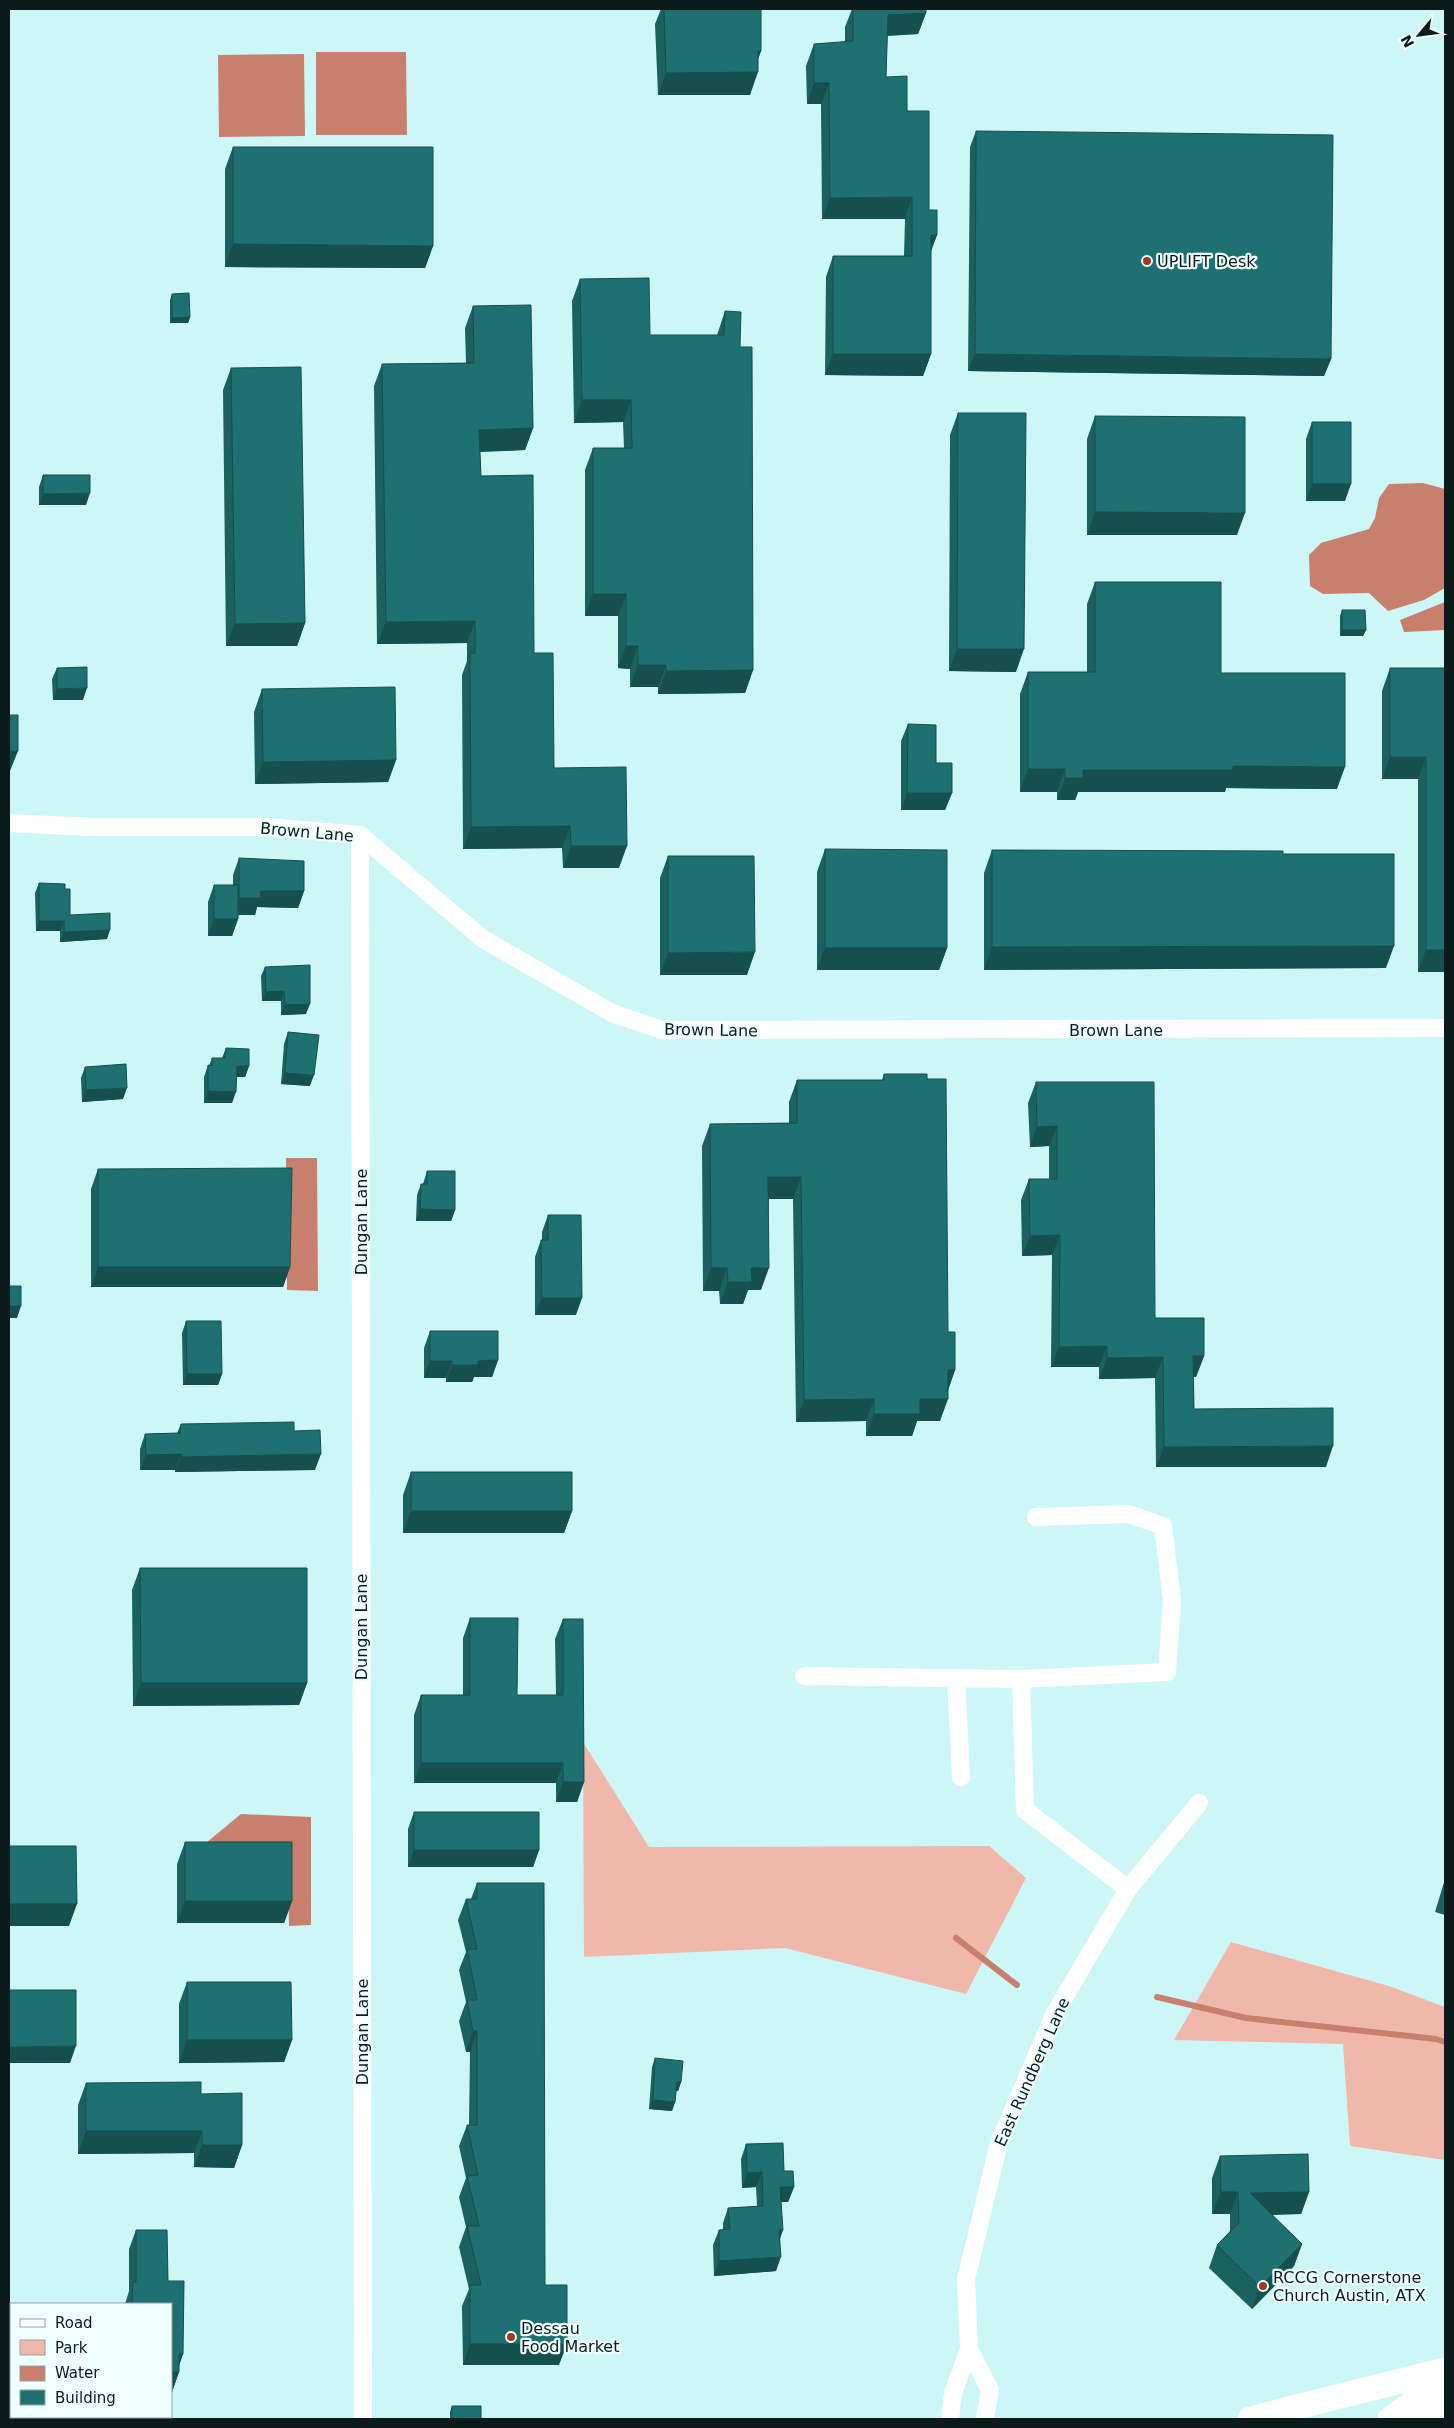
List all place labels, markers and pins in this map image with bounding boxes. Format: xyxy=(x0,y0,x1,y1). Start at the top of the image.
place label: UPLIFT Desk xyxy=(1157,252,1256,271)
marker: UPLIFT Desk xyxy=(1141,255,1153,267)
place label: RCCG Cornerstone Church Austin, ATX xyxy=(1273,2268,1426,2305)
marker: RCCG Cornerstone Church Austin, ATX xyxy=(1257,2280,1269,2292)
place label: Dessau Food Market xyxy=(521,2319,619,2356)
marker: Dessau Food Market xyxy=(505,2331,517,2343)

